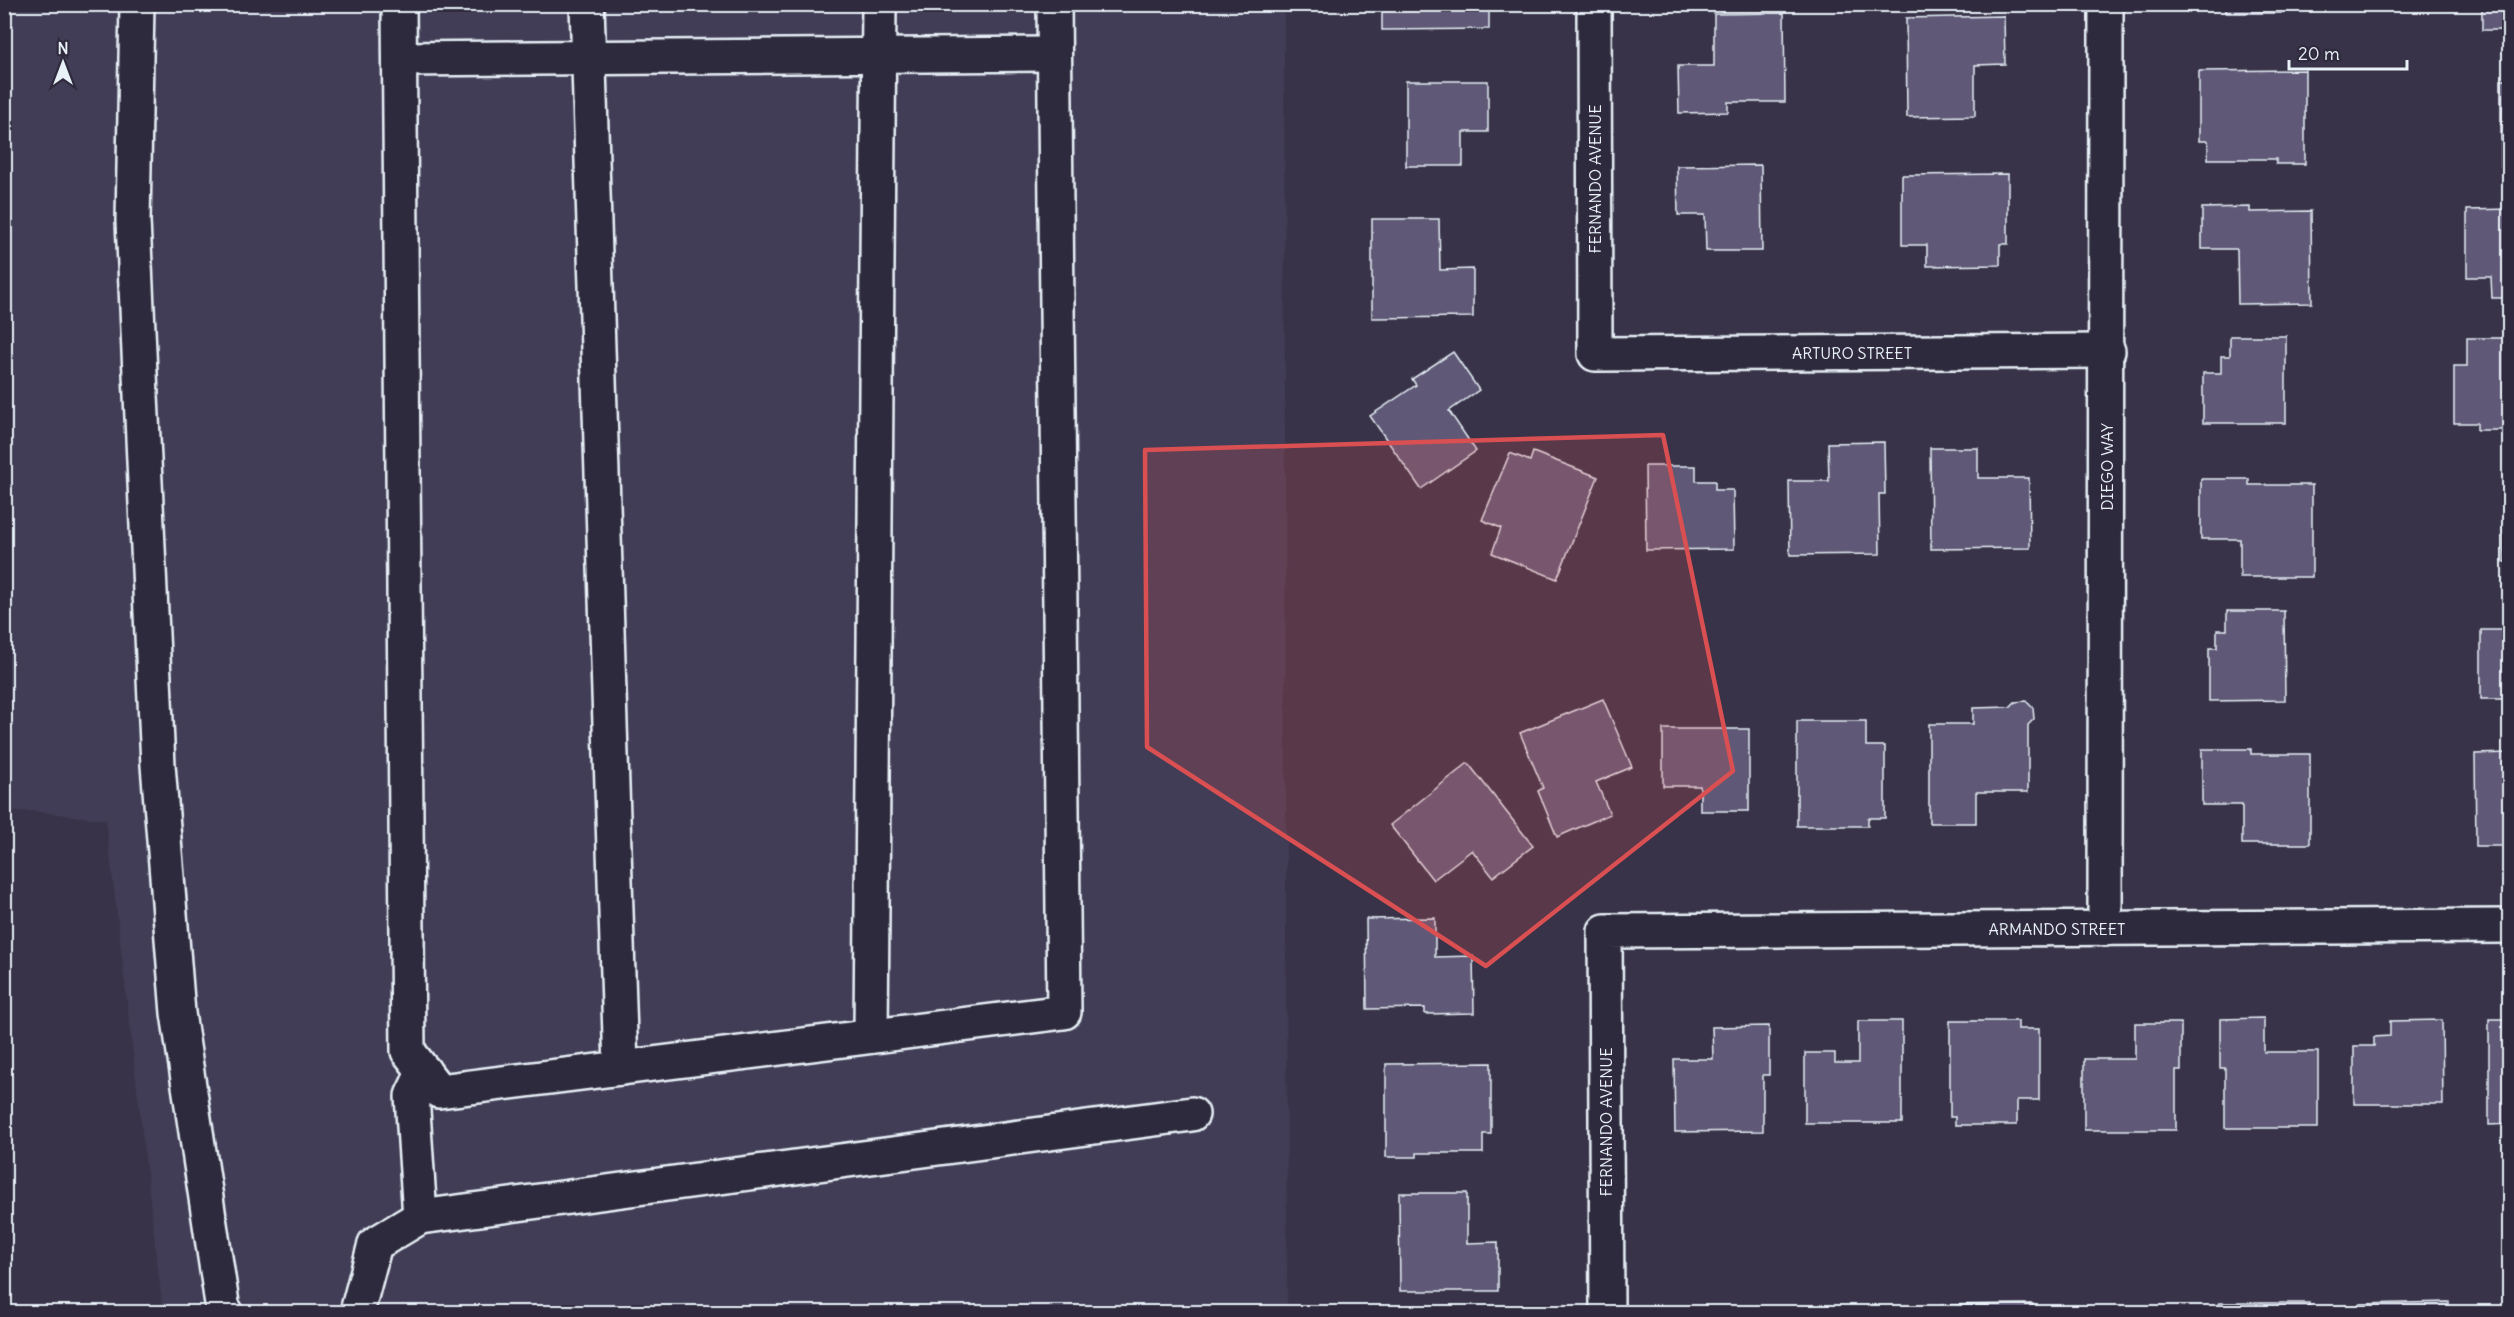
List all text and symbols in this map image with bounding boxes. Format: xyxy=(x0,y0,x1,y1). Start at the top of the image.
north arrow xyxy=(33,33,93,93)
scale bar xyxy=(2289,33,2408,71)
text: N xyxy=(57,38,69,58)
text: 20 m xyxy=(2298,42,2340,65)
street label: FERNANDO AVENUE xyxy=(1585,104,1605,254)
street label: ARTURO STREET xyxy=(1792,343,1912,363)
street label: DIEGO WAY xyxy=(2097,423,2117,511)
street label: ARMANDO STREET xyxy=(1989,919,2125,939)
street label: FERNANDO AVENUE xyxy=(1596,1047,1616,1197)

